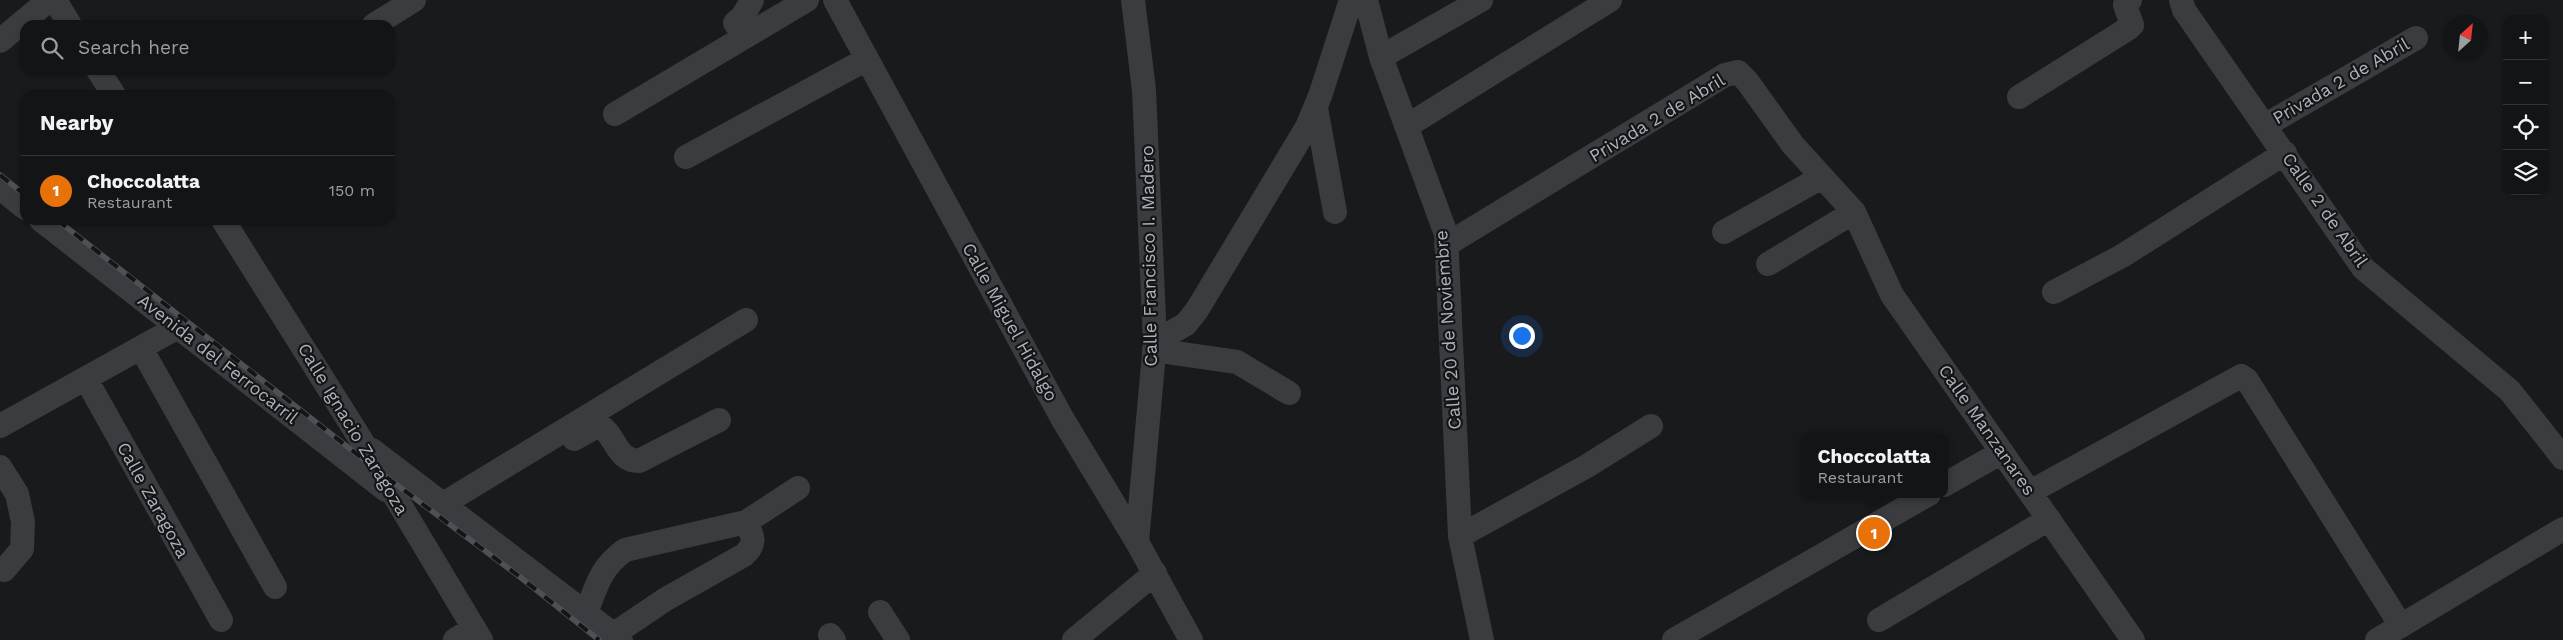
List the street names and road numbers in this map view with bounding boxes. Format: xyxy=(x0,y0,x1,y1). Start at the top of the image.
street label: Privada 2 de Abril xyxy=(2269,33,2413,128)
street label: Privada 2 de Abril xyxy=(1585,69,1729,166)
street label: Calle Francisco I. Madero xyxy=(1136,145,1161,367)
street label: Calle 2 de Abril xyxy=(2278,149,2373,271)
street label: Calle 20 de Noviembre xyxy=(1430,230,1465,431)
street label: Calle Miguel Hidalgo xyxy=(958,239,1063,405)
street label: Avenida del Ferrocarril xyxy=(134,289,303,428)
street label: Calle Ignacio Zaragoza xyxy=(294,339,413,518)
street label: Calle Manzanares xyxy=(1934,360,2040,499)
street label: Calle Zaragoza xyxy=(113,438,194,561)

